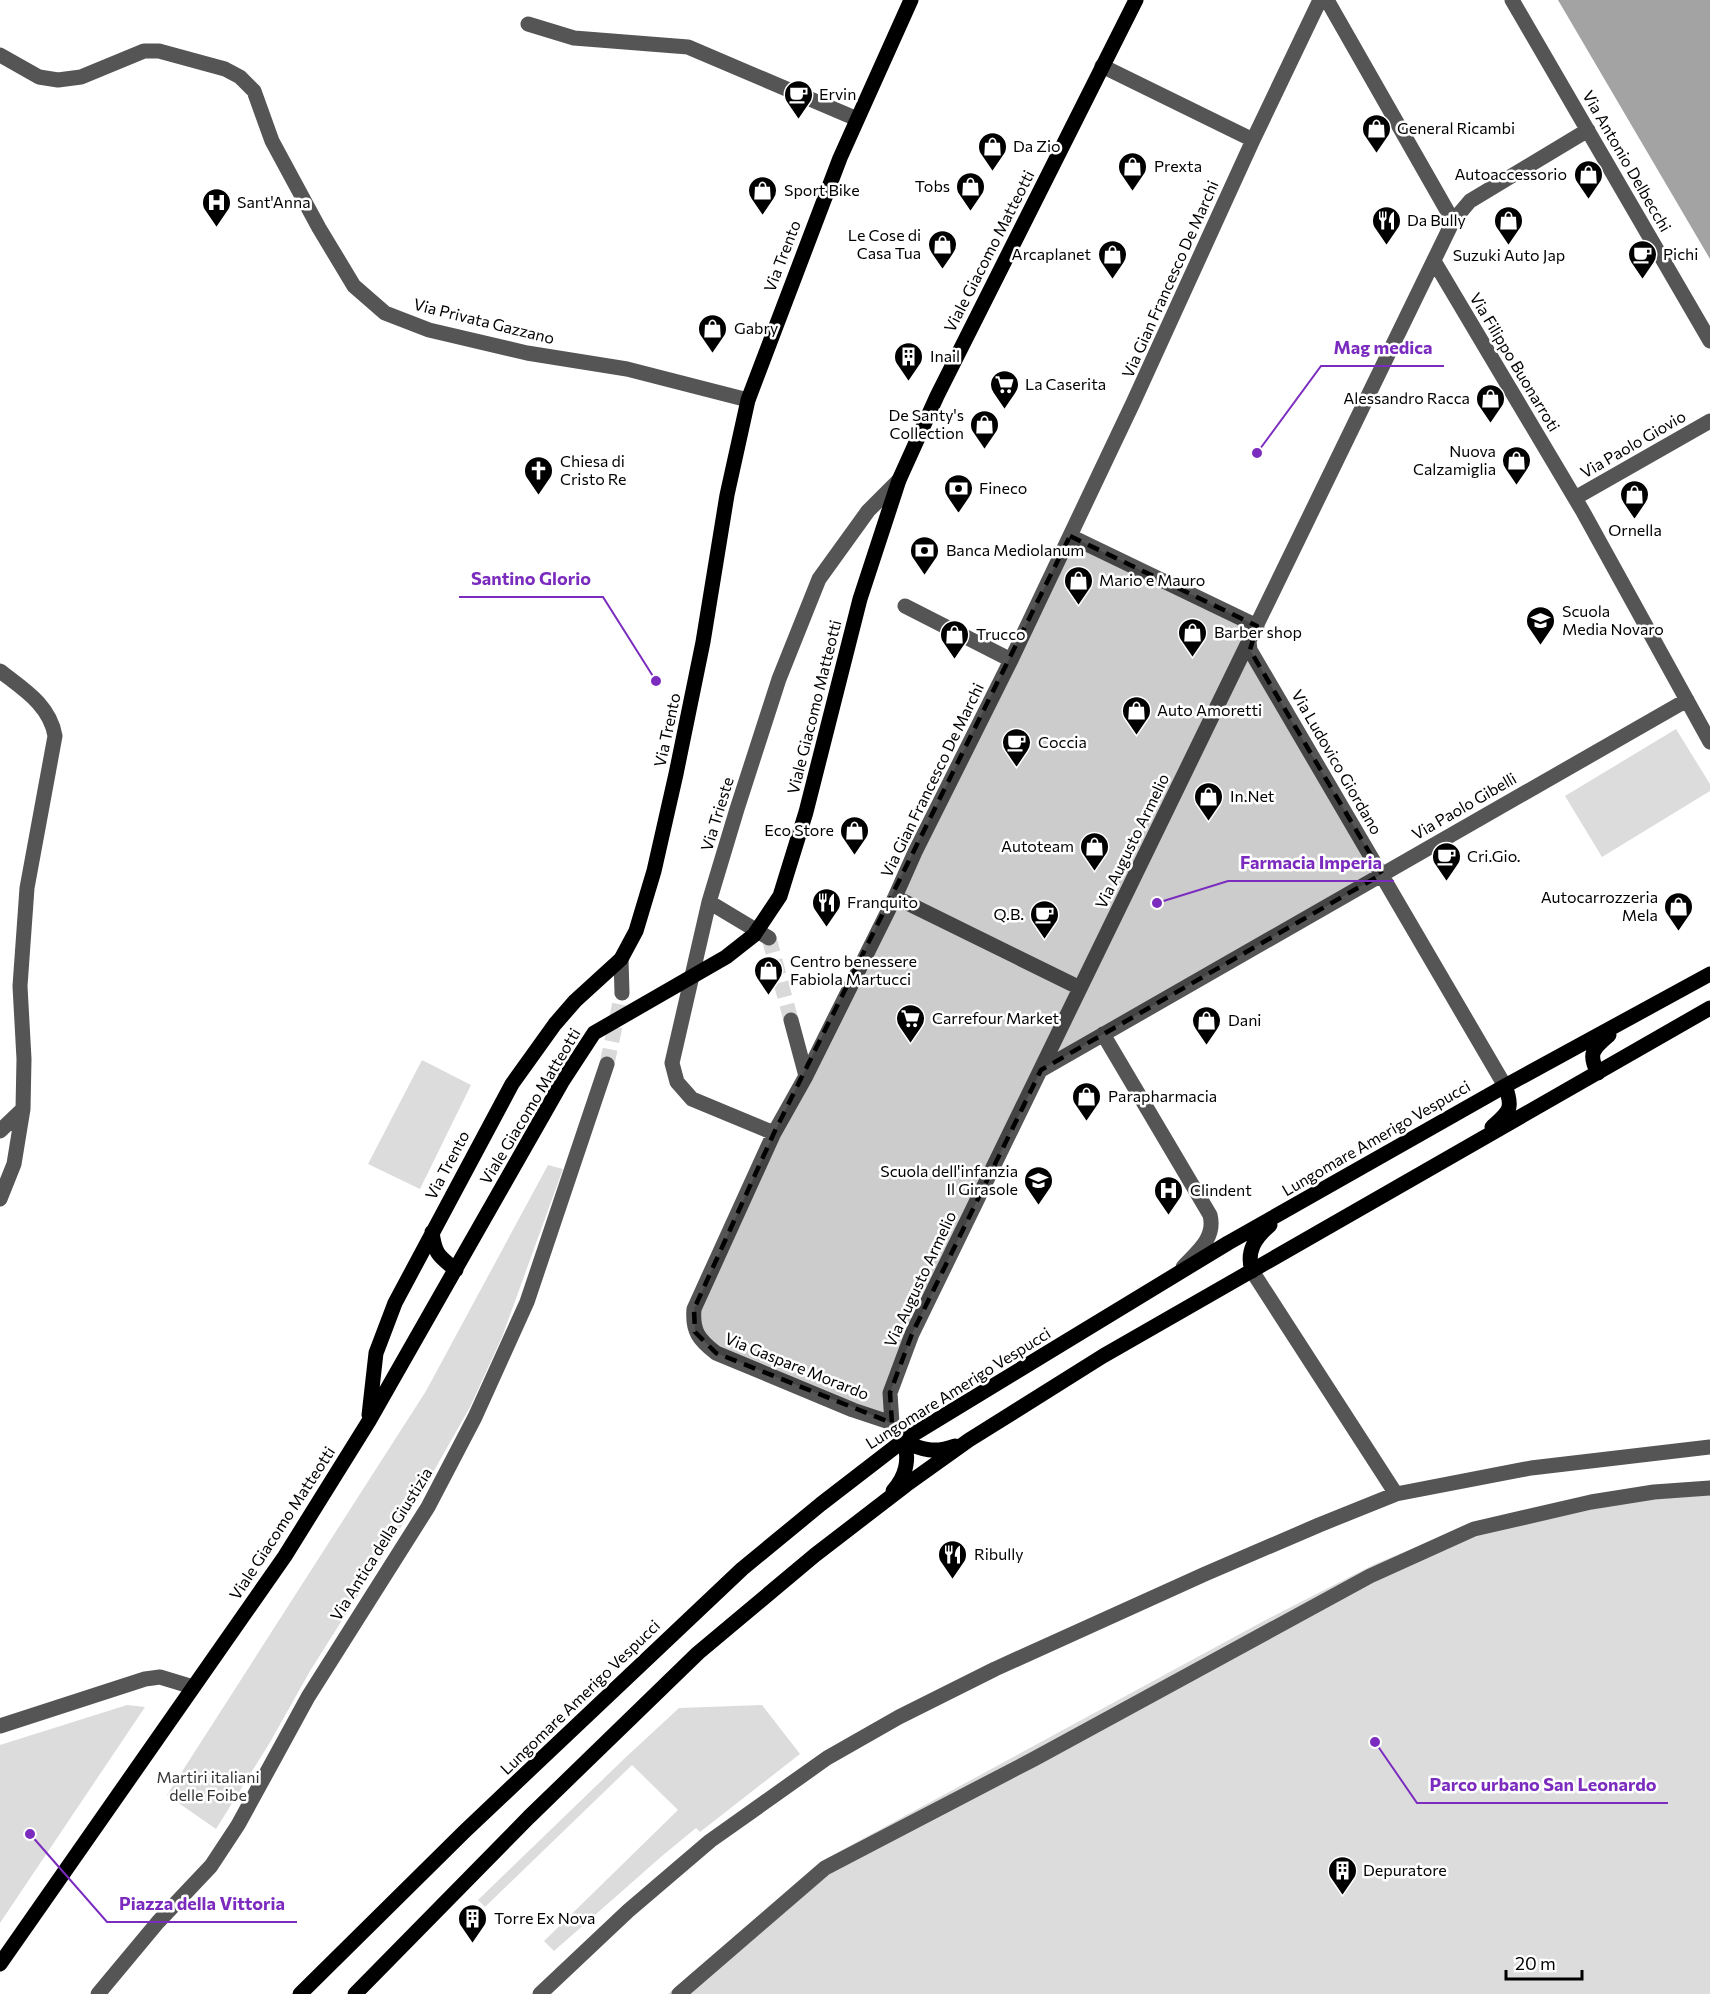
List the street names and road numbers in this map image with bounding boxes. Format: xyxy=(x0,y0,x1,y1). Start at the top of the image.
street label: Via Antonio Delbecchi xyxy=(1579,87,1676,235)
street label: Viale Giacomo Matteotti xyxy=(939,167,1038,335)
street label: Via Gian Francesco De Marchi xyxy=(1117,177,1222,380)
street label: Via Trento xyxy=(759,217,804,294)
street label: Via Filippo Buonarroti xyxy=(1466,289,1564,435)
street label: Via Privata Gazzano xyxy=(412,294,557,347)
street label: Via Paolo Giovio xyxy=(1577,406,1689,481)
street label: Viale Giacomo Matteotti xyxy=(783,618,844,796)
street label: Via Gian Francesco De Marchi xyxy=(876,679,987,880)
street label: Via Ludovico Giordano xyxy=(1288,686,1387,837)
street label: Via Trento xyxy=(649,691,684,769)
street label: Via Paolo Gibelli xyxy=(1408,768,1519,843)
street label: Via Augusto Armelio xyxy=(1091,770,1172,911)
street label: Via Trieste xyxy=(696,774,737,853)
street label: Viale Giacomo Matteotti xyxy=(475,1024,584,1187)
street label: Lungomare Amerigo Vespucci xyxy=(1278,1076,1473,1199)
street label: Via Trento xyxy=(421,1127,473,1202)
street label: Via Augusto Armelio xyxy=(880,1208,959,1350)
street label: Lungomare Amerigo Vespucci xyxy=(862,1323,1054,1452)
street label: Via Gaspare Morardo xyxy=(722,1328,872,1403)
street label: Viale Giacomo Matteotti xyxy=(225,1443,338,1603)
street label: Via Antica della Giustizia xyxy=(326,1464,436,1624)
street label: Lungomare Amerigo Vespucci xyxy=(496,1615,663,1778)

